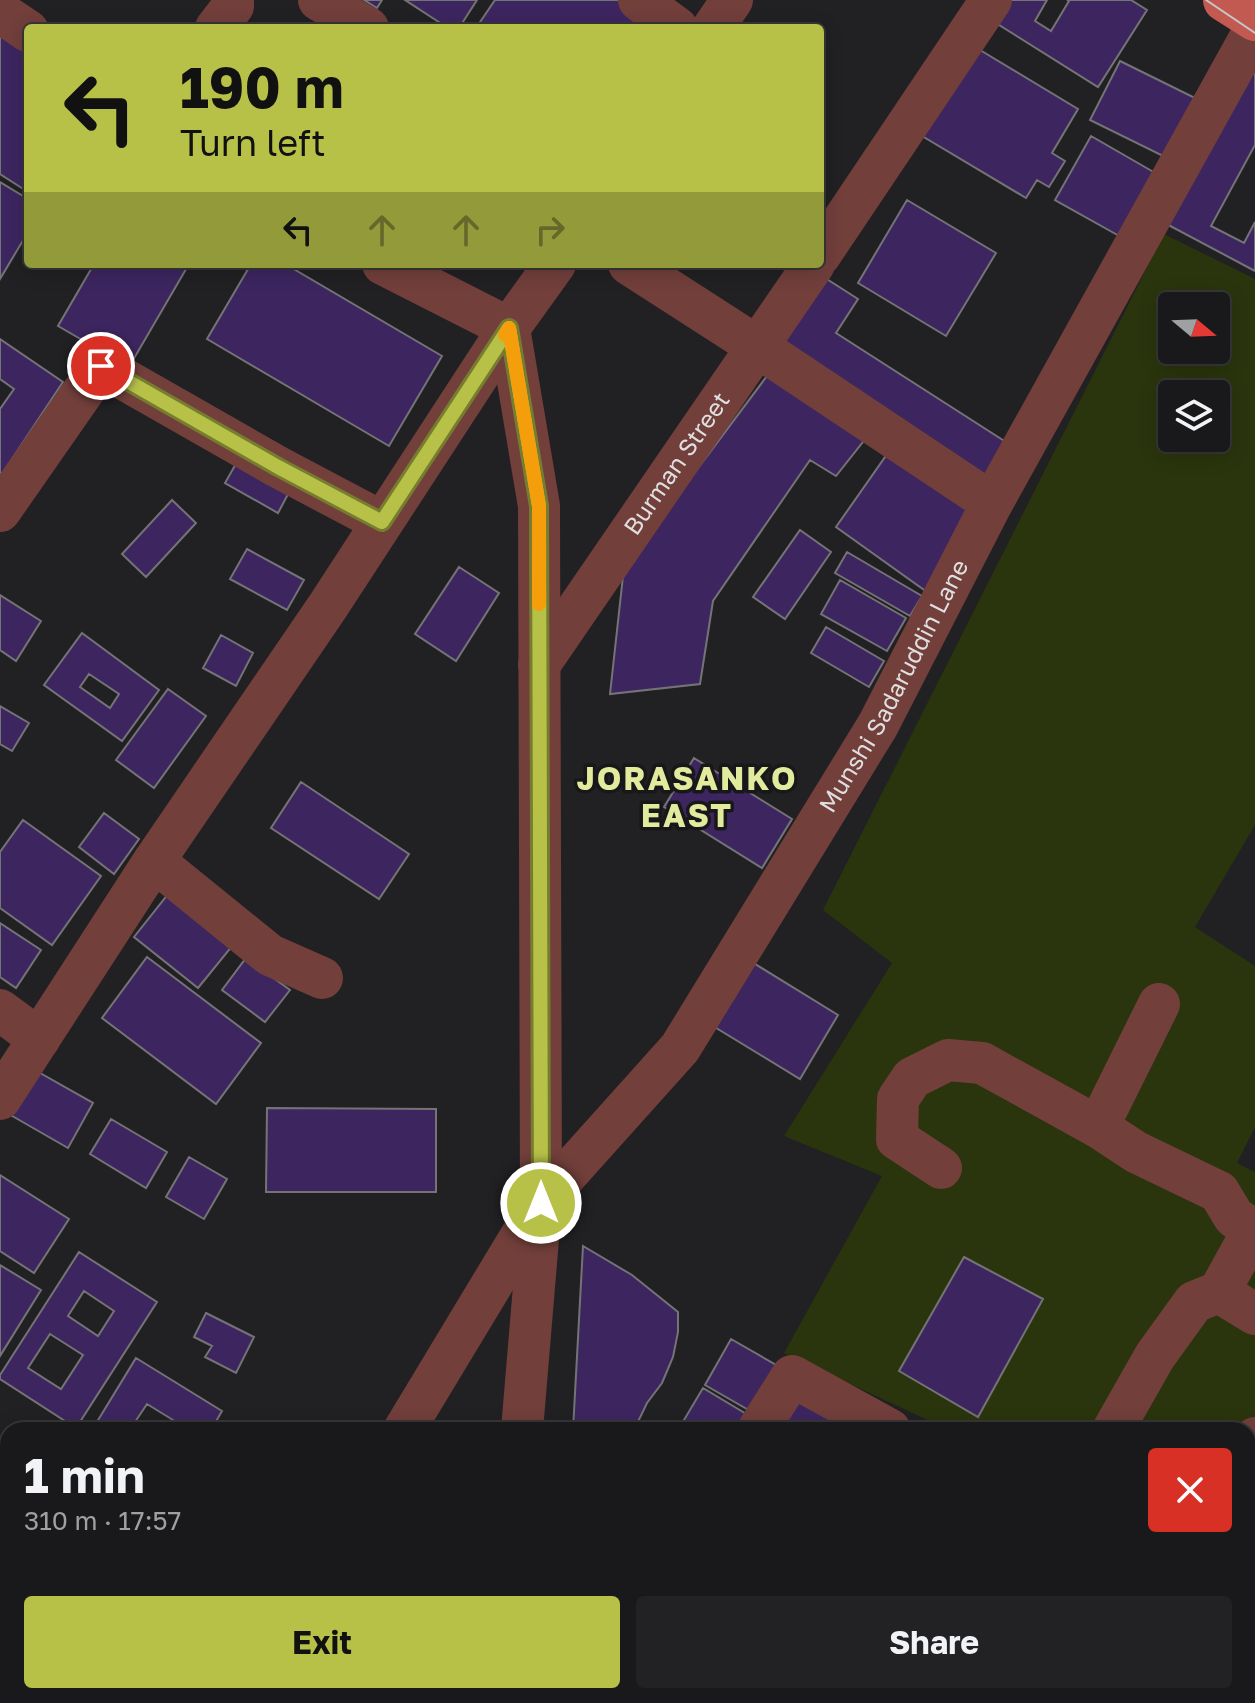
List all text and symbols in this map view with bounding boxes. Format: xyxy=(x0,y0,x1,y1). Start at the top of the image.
text: 190 m xyxy=(180,53,344,120)
icon: left xyxy=(48,56,152,160)
text: Turn left xyxy=(180,121,326,164)
icon: left xyxy=(276,208,320,252)
icon: ahead xyxy=(360,208,404,252)
icon: ahead xyxy=(444,208,488,252)
icon: right xyxy=(528,208,572,252)
north arrow xyxy=(1158,292,1230,364)
map controls xyxy=(1158,292,1230,452)
pin xyxy=(67,332,135,400)
icon: arrive xyxy=(79,344,123,388)
button: layers xyxy=(1158,380,1230,452)
street label: Burman Street xyxy=(617,386,735,540)
street label: Munshi Sadaruddin Lane xyxy=(812,554,974,817)
district label: JORASANKO EAST xyxy=(576,759,798,834)
position arrow xyxy=(499,1161,583,1245)
text: 1 min xyxy=(24,1446,145,1504)
button: close xyxy=(1148,1448,1232,1532)
text: 310 m · 17:57 xyxy=(24,1505,181,1536)
button: Exit xyxy=(24,1596,620,1688)
button: Share xyxy=(636,1596,1232,1688)

